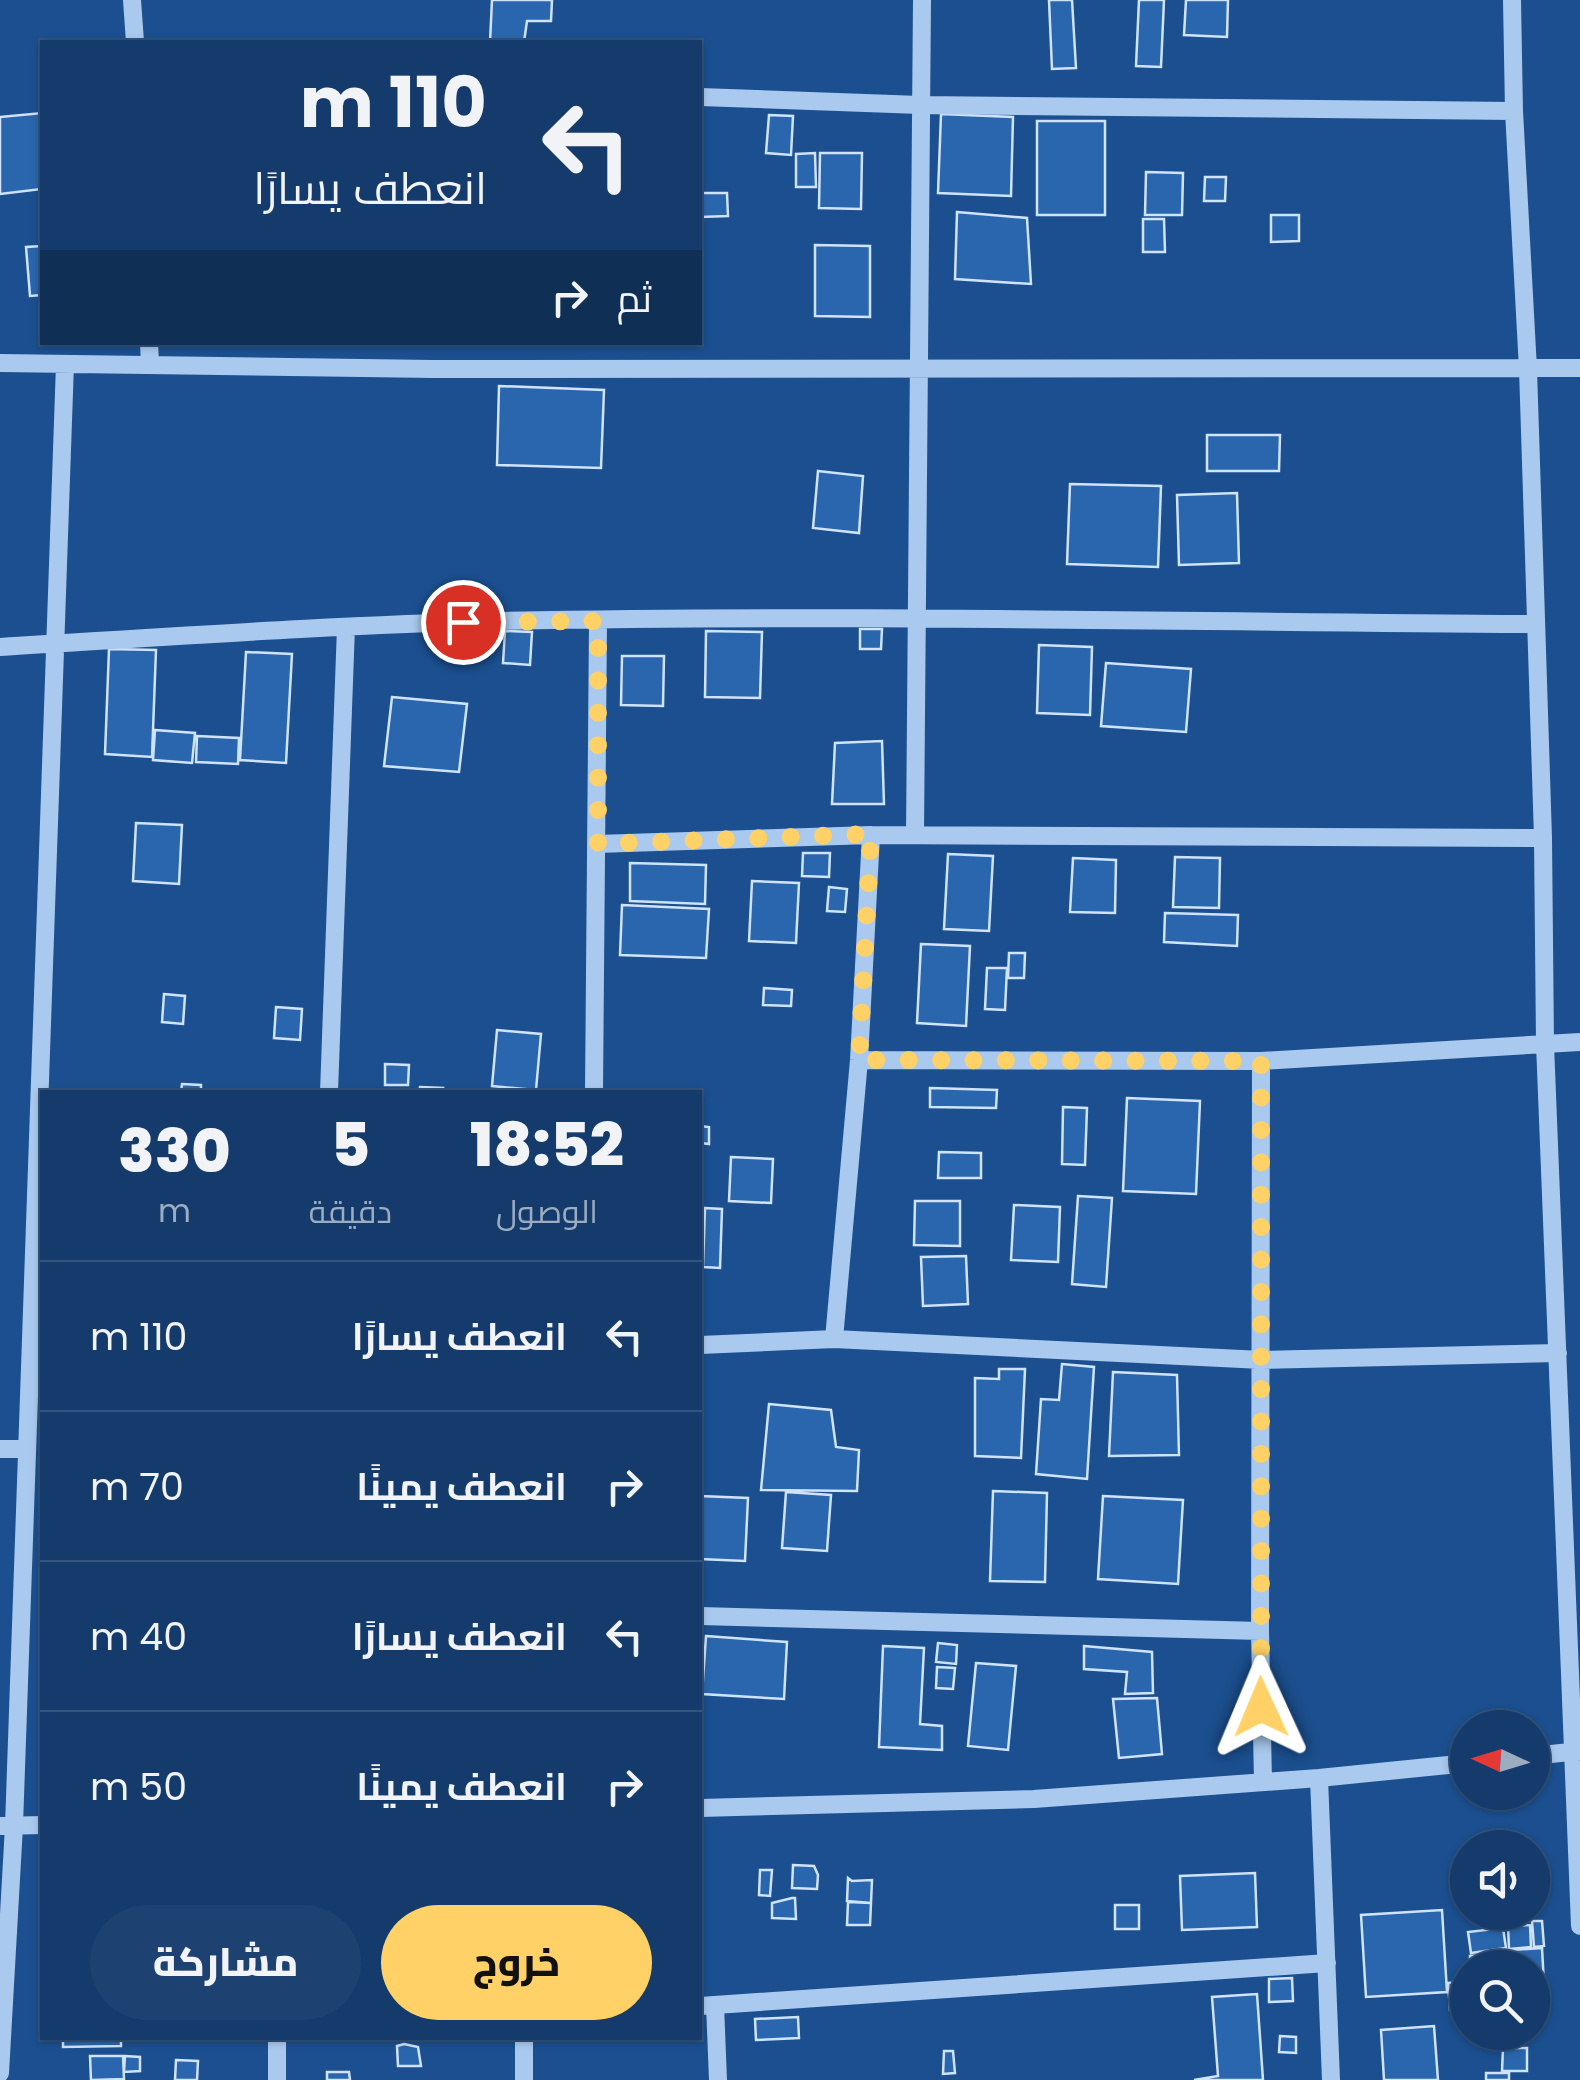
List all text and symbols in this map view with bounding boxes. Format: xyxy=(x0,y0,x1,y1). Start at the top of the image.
text: 110 m xyxy=(300,53,487,152)
icon: left xyxy=(522,80,652,210)
text: انعطف يسارًا xyxy=(253,157,487,220)
icon: right xyxy=(542,270,597,325)
text: ثم xyxy=(617,272,652,325)
pin xyxy=(421,580,506,665)
icon: arrive xyxy=(436,595,491,650)
text: 5 xyxy=(331,1103,370,1187)
text: 18:52 xyxy=(470,1103,624,1187)
text: 330 xyxy=(118,1109,231,1193)
text: m xyxy=(158,1188,191,1233)
text: دقيقة xyxy=(309,1189,392,1234)
text: الوصول xyxy=(496,1189,598,1234)
icon: left xyxy=(597,1309,652,1364)
text: 110 m xyxy=(90,1310,187,1363)
text: انعطف يسارًا xyxy=(352,1310,567,1363)
icon: right xyxy=(597,1459,652,1514)
text: 70 m xyxy=(90,1460,184,1513)
text: انعطف يمينًا xyxy=(356,1460,567,1513)
icon: left xyxy=(597,1609,652,1664)
text: 40 m xyxy=(90,1610,187,1663)
text: انعطف يسارًا xyxy=(352,1610,567,1663)
position arrow xyxy=(1209,1655,1313,1759)
north arrow xyxy=(1450,1710,1550,1810)
map controls xyxy=(1450,1710,1550,2050)
icon: right xyxy=(597,1759,652,1814)
text: 50 m xyxy=(90,1760,187,1813)
text: انعطف يمينًا xyxy=(356,1760,567,1813)
button: sound xyxy=(1450,1830,1550,1930)
button: مشاركة xyxy=(90,1905,361,2020)
button: خروج xyxy=(381,1905,652,2020)
button: search xyxy=(1450,1950,1550,2050)

